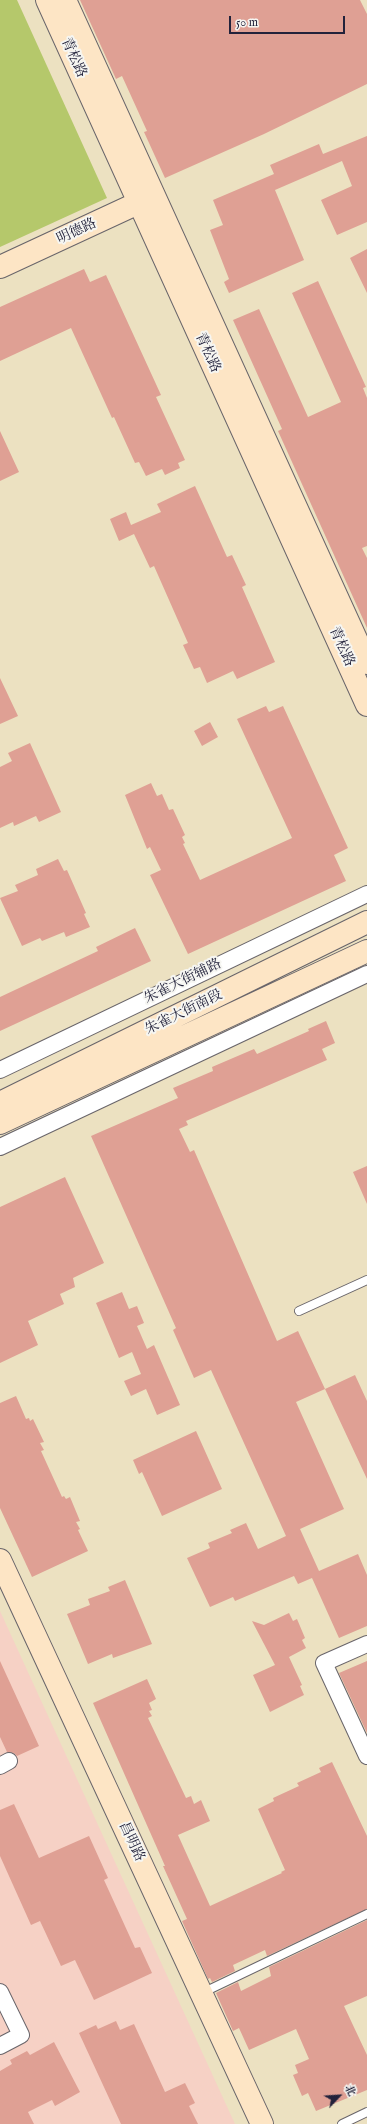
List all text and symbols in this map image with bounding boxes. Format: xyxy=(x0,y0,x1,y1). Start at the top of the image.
scale bar xyxy=(231,8,347,34)
text: 50 m xyxy=(236,15,258,30)
street label: 青松路 xyxy=(57,35,89,81)
street label: 明德路 xyxy=(54,216,100,248)
street label: 青松路 xyxy=(191,330,223,376)
street label: 青松路 xyxy=(325,624,357,670)
street label: 朱雀大街辅路 xyxy=(142,956,224,1008)
street label: 朱雀大街南段 xyxy=(143,987,225,1039)
street label: 昌明路 xyxy=(115,1819,147,1865)
north arrow xyxy=(319,2076,359,2116)
text: 北 xyxy=(341,2083,359,2099)

